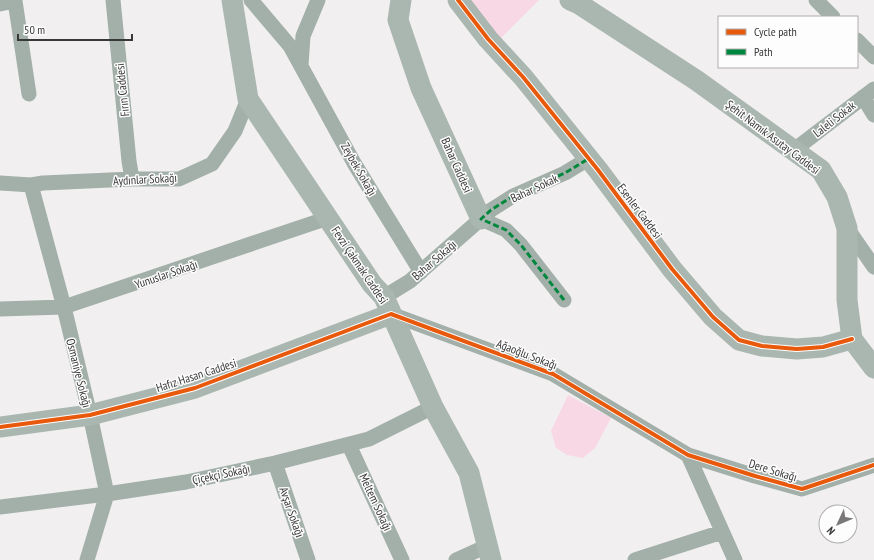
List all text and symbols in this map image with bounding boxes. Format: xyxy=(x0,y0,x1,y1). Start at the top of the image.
scale bar xyxy=(18,16,132,42)
legend xyxy=(718,16,858,68)
text: 50 m xyxy=(24,22,45,37)
text: Cycle path xyxy=(754,24,797,39)
text: Path xyxy=(754,44,772,59)
street label: Fırın Caddesi xyxy=(112,63,132,117)
street label: Şehit Namık Asutay Caddesi xyxy=(723,97,823,177)
street label: Laleli Sokak xyxy=(810,98,858,140)
street label: Bahar Caddesi xyxy=(438,135,476,195)
street label: Zeybek Sokağı xyxy=(338,140,380,198)
street label: Aydınlar Sokağı xyxy=(113,170,177,188)
street label: Bahar Sokak xyxy=(508,170,560,206)
street label: Esenler Caddesi xyxy=(614,180,666,242)
street label: Fevzi Çakmak Caddesi xyxy=(329,223,391,307)
street label: Bahar Sokağı xyxy=(409,237,459,283)
street label: Yunuslar Sokağı xyxy=(133,256,199,292)
street label: Ağaoğlu Sokağı xyxy=(494,336,560,372)
street label: Osmaniye Sokağı xyxy=(63,337,95,409)
street label: Hafız Hasan Caddesi xyxy=(154,355,238,395)
street label: Dere Sokağı xyxy=(747,456,799,484)
street label: Çiçekçi Sokağı xyxy=(191,461,251,487)
street label: Meltem Sokağı xyxy=(356,471,396,533)
street label: Avşar Sokağı xyxy=(276,485,308,539)
north arrow xyxy=(818,504,858,544)
text: N xyxy=(824,524,838,538)

